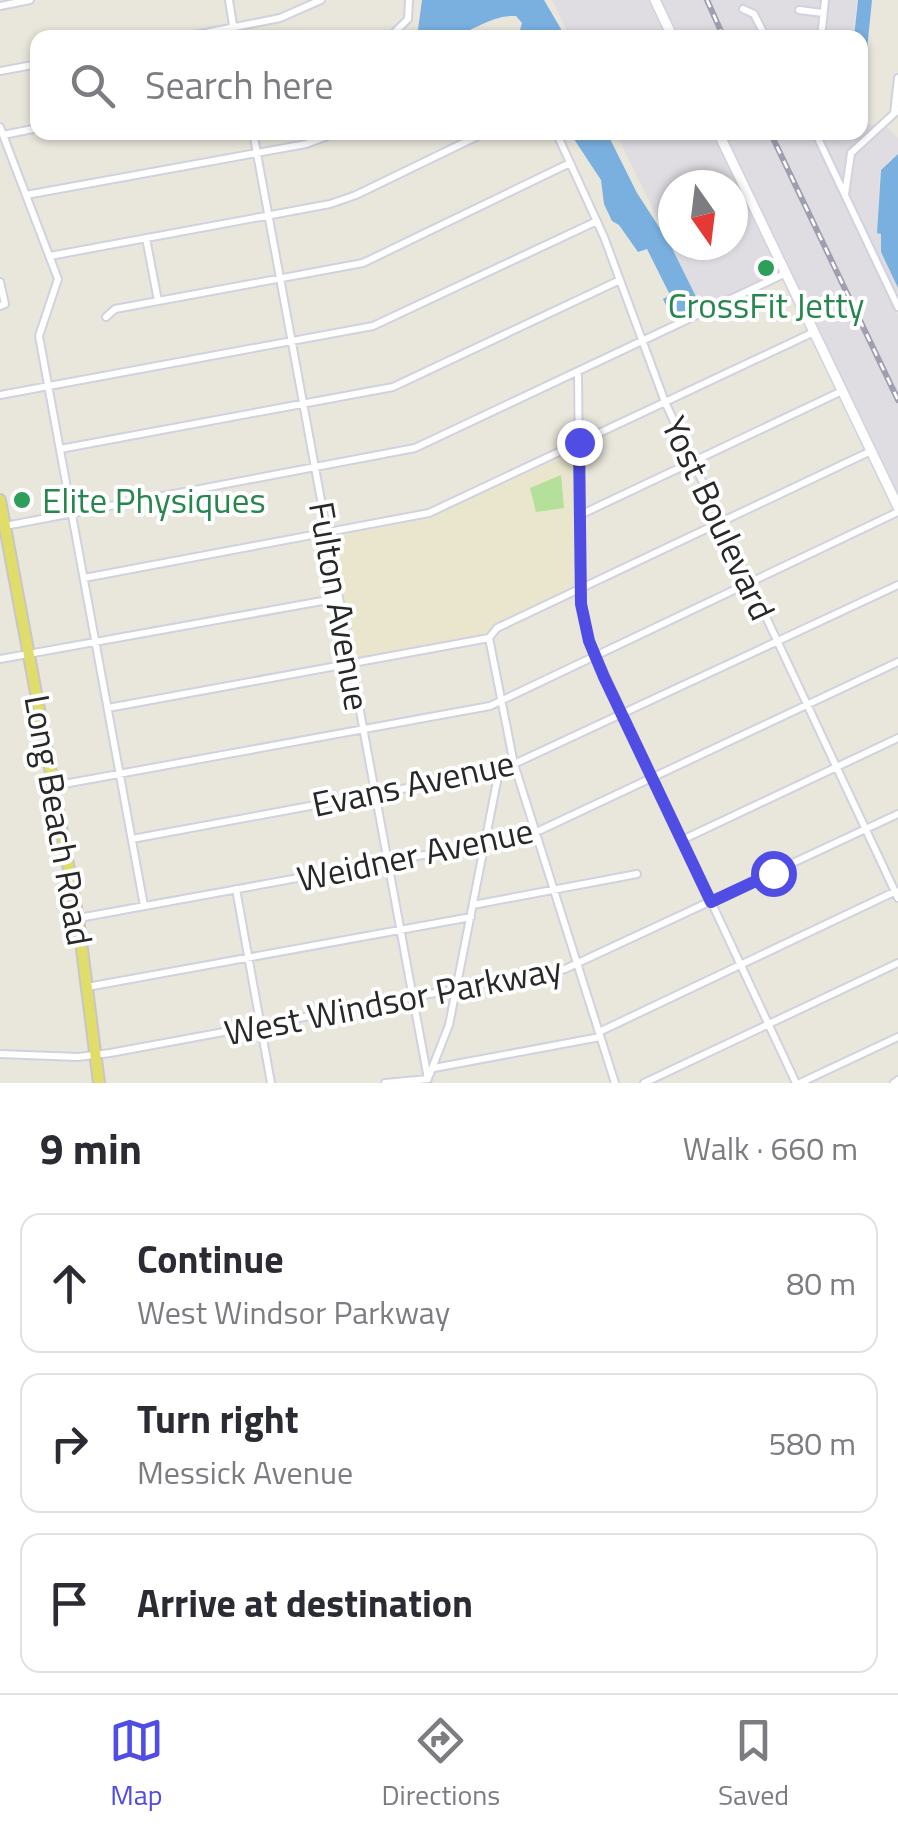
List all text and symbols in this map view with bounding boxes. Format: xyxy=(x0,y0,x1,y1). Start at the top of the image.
search box xyxy=(30,30,868,140)
text: Search here xyxy=(145,56,333,114)
icon: search xyxy=(65,58,120,113)
north arrow xyxy=(658,170,748,260)
marker: CrossFit Jetty xyxy=(755,257,777,279)
place label: CrossFit Jetty xyxy=(668,278,864,332)
street label: Yost Boulevard xyxy=(648,407,790,629)
route end xyxy=(557,420,603,466)
place label: Elite Physiques xyxy=(42,473,266,527)
marker: Elite Physiques xyxy=(11,489,33,511)
street label: Fulton Avenue xyxy=(295,497,385,715)
street label: Long Beach Road xyxy=(10,690,108,950)
street label: Evans Avenue xyxy=(307,735,519,831)
street label: Weidner Avenue xyxy=(292,803,538,905)
route start xyxy=(751,851,797,897)
street label: West Windsor Parkway xyxy=(220,941,566,1059)
text: 9 min xyxy=(40,1116,142,1180)
text: Walk · 660 m xyxy=(683,1124,858,1172)
text: Continue xyxy=(137,1230,284,1288)
icon: ahead xyxy=(42,1256,97,1311)
text: 80 m xyxy=(786,1259,856,1307)
text: West Windsor Parkway xyxy=(137,1288,450,1336)
text: Turn right xyxy=(137,1390,299,1448)
icon: right xyxy=(42,1416,97,1471)
text: 580 m xyxy=(768,1419,856,1467)
text: Messick Avenue xyxy=(137,1448,353,1496)
text: Arrive at destination xyxy=(137,1574,473,1632)
icon: arrive xyxy=(42,1576,97,1631)
tab: Map xyxy=(109,1713,164,1816)
tab: Directions xyxy=(382,1713,500,1816)
tab: Saved xyxy=(718,1713,789,1816)

